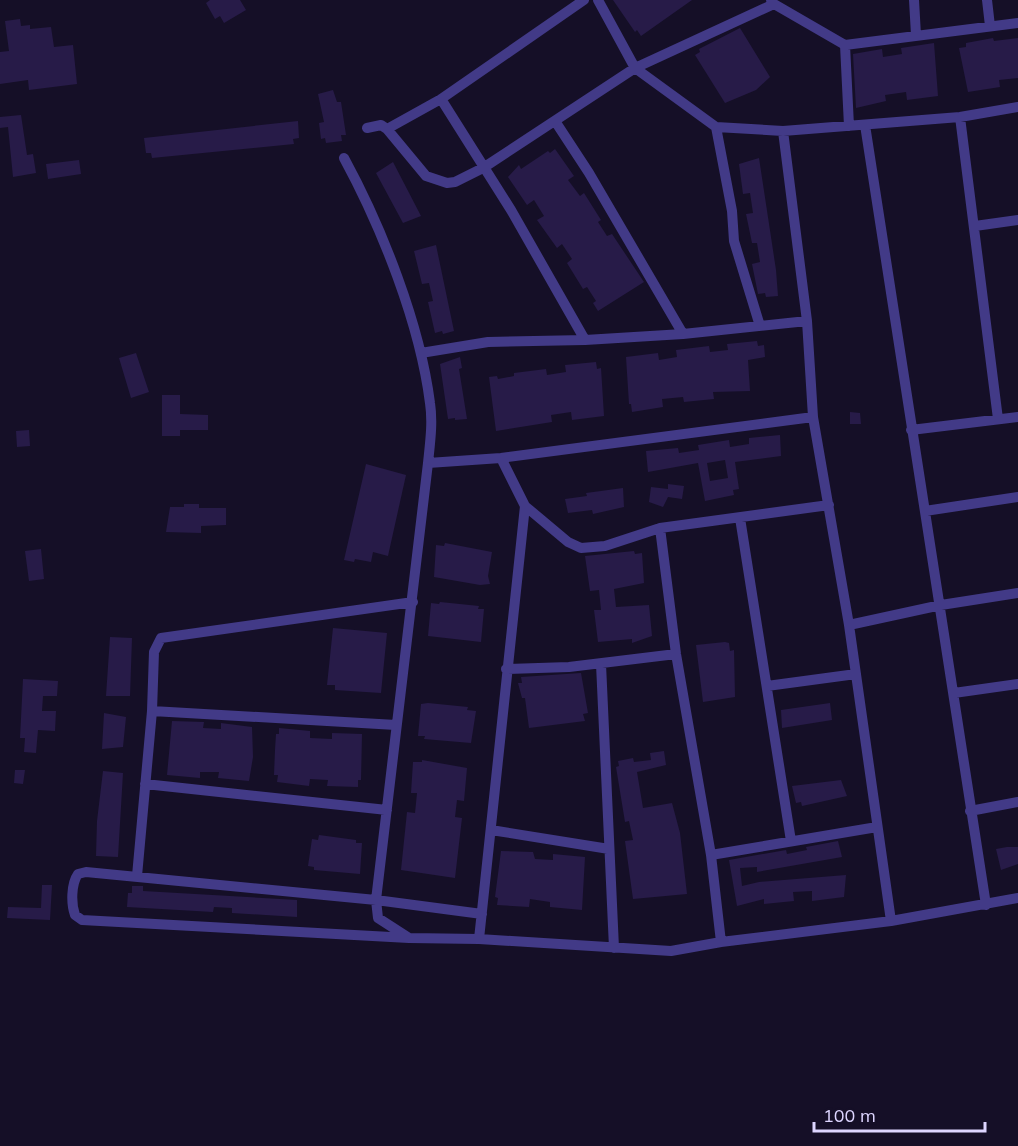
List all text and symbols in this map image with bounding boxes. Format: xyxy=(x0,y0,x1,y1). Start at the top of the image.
scale bar xyxy=(814,1095,985,1133)
text: 100 m xyxy=(823,1104,876,1127)

